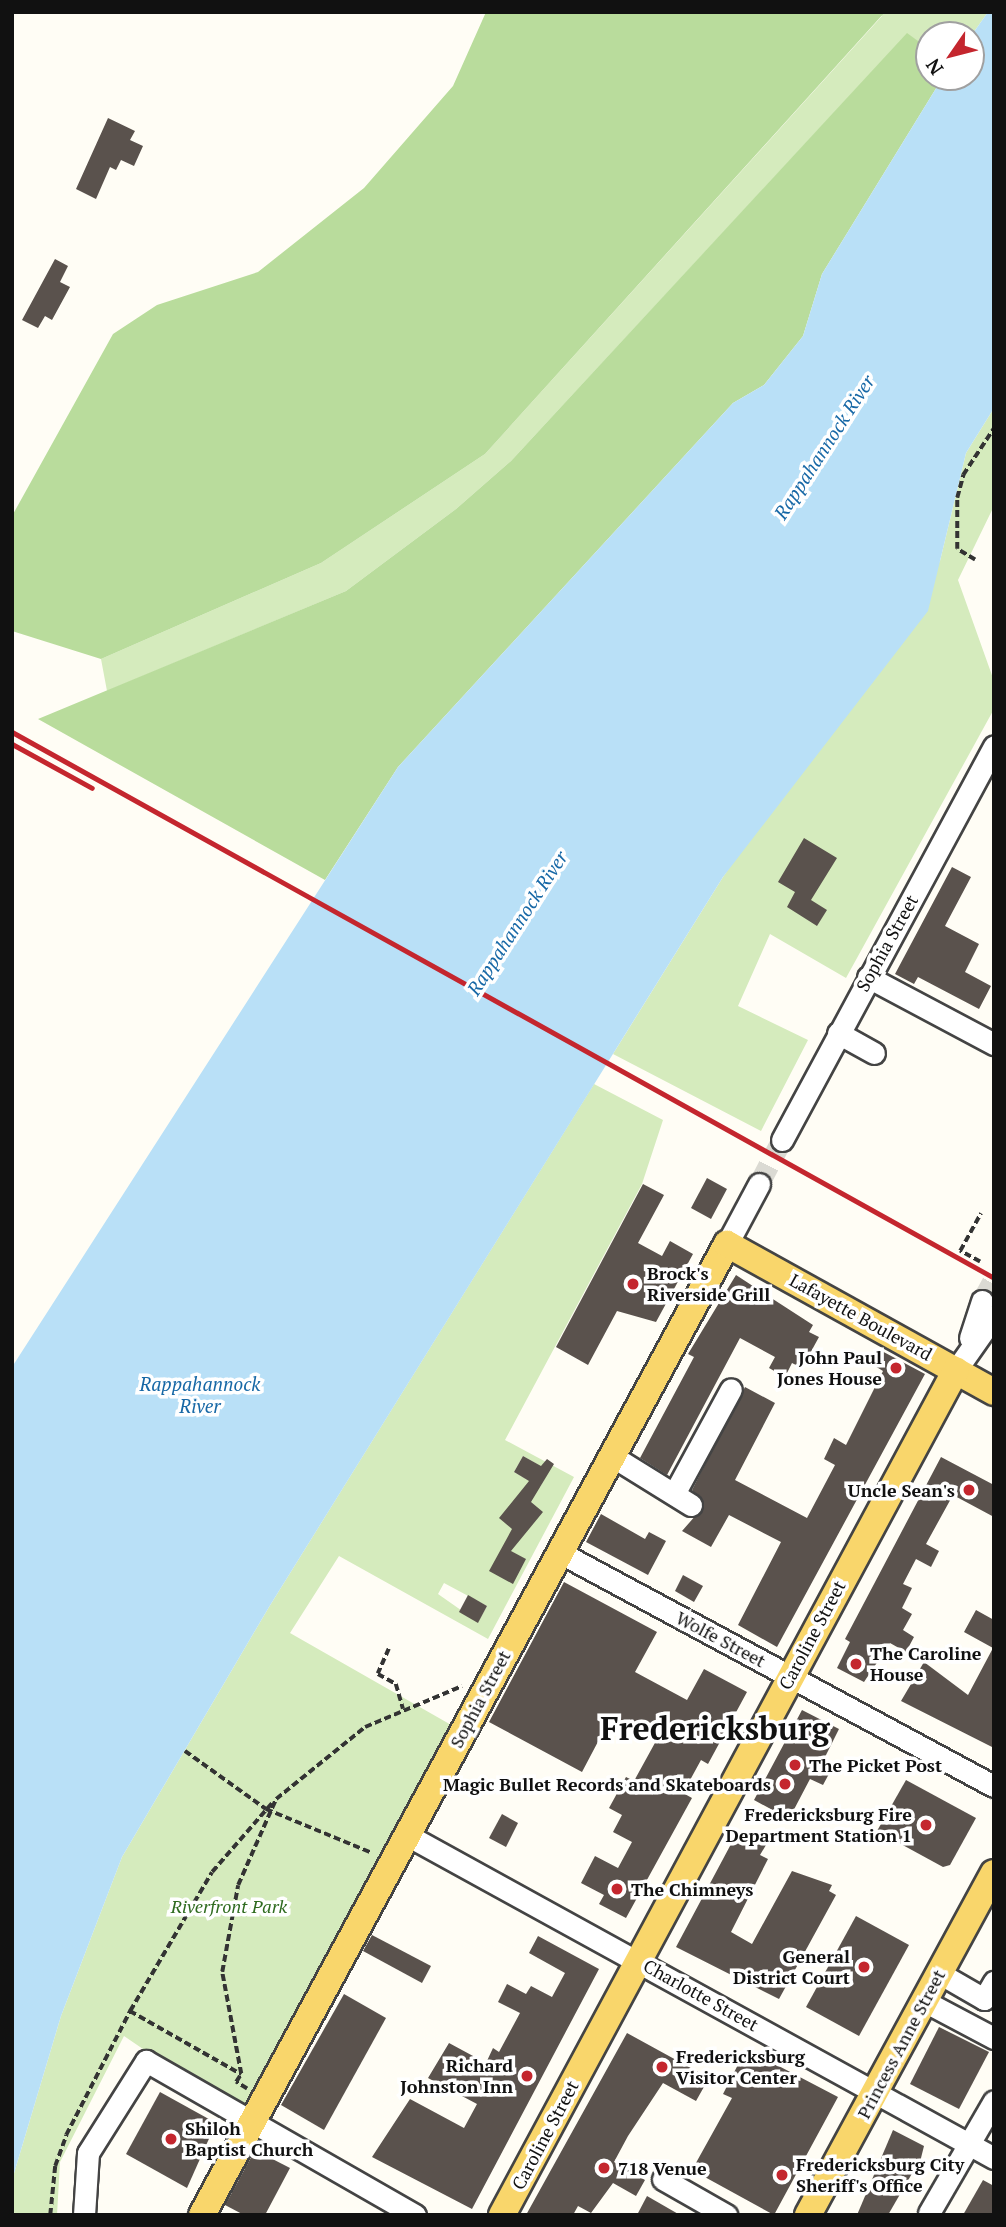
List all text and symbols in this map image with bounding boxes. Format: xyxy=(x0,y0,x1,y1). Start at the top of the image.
north arrow xyxy=(915,21,985,91)
text: N xyxy=(920,54,948,80)
water label: Rappahannock River xyxy=(769,371,879,523)
water label: Rappahannock River xyxy=(462,847,572,999)
street label: Sophia Street xyxy=(852,891,922,995)
place label: Brock's Riverside Grill xyxy=(647,1263,770,1306)
street label: Lafayette Boulevard xyxy=(786,1269,936,1365)
marker: Brock's Riverside Grill xyxy=(625,1276,641,1292)
place label: John Paul Jones House xyxy=(777,1347,882,1390)
marker: John Paul Jones House xyxy=(888,1360,904,1376)
water label: Rappahannock River xyxy=(140,1373,260,1417)
place label: Uncle Sean's xyxy=(848,1479,955,1501)
marker: Uncle Sean's xyxy=(961,1482,977,1498)
street label: Caroline Street xyxy=(774,1577,850,1693)
street label: Wolfe Street xyxy=(673,1606,769,1672)
place label: The Caroline House xyxy=(870,1643,981,1686)
street label: Sophia Street xyxy=(445,1647,515,1751)
marker: The Caroline House xyxy=(848,1656,864,1672)
district label: Fredericksburg xyxy=(600,1709,830,1747)
place label: The Picket Post xyxy=(809,1754,942,1776)
marker: The Picket Post xyxy=(787,1757,803,1773)
place label: Magic Bullet Records and Skateboards xyxy=(443,1773,771,1795)
marker: Magic Bullet Records and Skateboards xyxy=(777,1776,793,1792)
place label: Fredericksburg Fire Department Station 1 xyxy=(726,1804,912,1846)
marker: Fredericksburg Fire Department Station 1 xyxy=(918,1817,934,1833)
place label: The Chimneys xyxy=(631,1878,754,1900)
marker: The Chimneys xyxy=(609,1881,625,1897)
park label: Riverfront Park xyxy=(171,1895,287,1917)
place label: General District Court xyxy=(733,1946,850,1988)
street label: Charlotte Street xyxy=(640,1954,762,2036)
marker: General District Court xyxy=(856,1959,872,1975)
street label: Princess Anne Street xyxy=(853,1966,949,2122)
place label: Fredericksburg Visitor Center xyxy=(676,2046,805,2088)
place label: Richard Johnston Inn xyxy=(400,2055,513,2098)
marker: Fredericksburg Visitor Center xyxy=(654,2059,670,2075)
marker: Richard Johnston Inn xyxy=(519,2068,535,2084)
street label: Caroline Street xyxy=(507,2077,583,2193)
place label: Shiloh Baptist Church xyxy=(185,2118,313,2160)
marker: Shiloh Baptist Church xyxy=(163,2131,179,2147)
place label: Fredericksburg City Sheriff's Office xyxy=(796,2154,964,2196)
place label: 718 Venue xyxy=(618,2157,707,2179)
marker: 718 Venue xyxy=(596,2160,612,2176)
marker: Fredericksburg City Sheriff's Office xyxy=(774,2167,790,2183)

